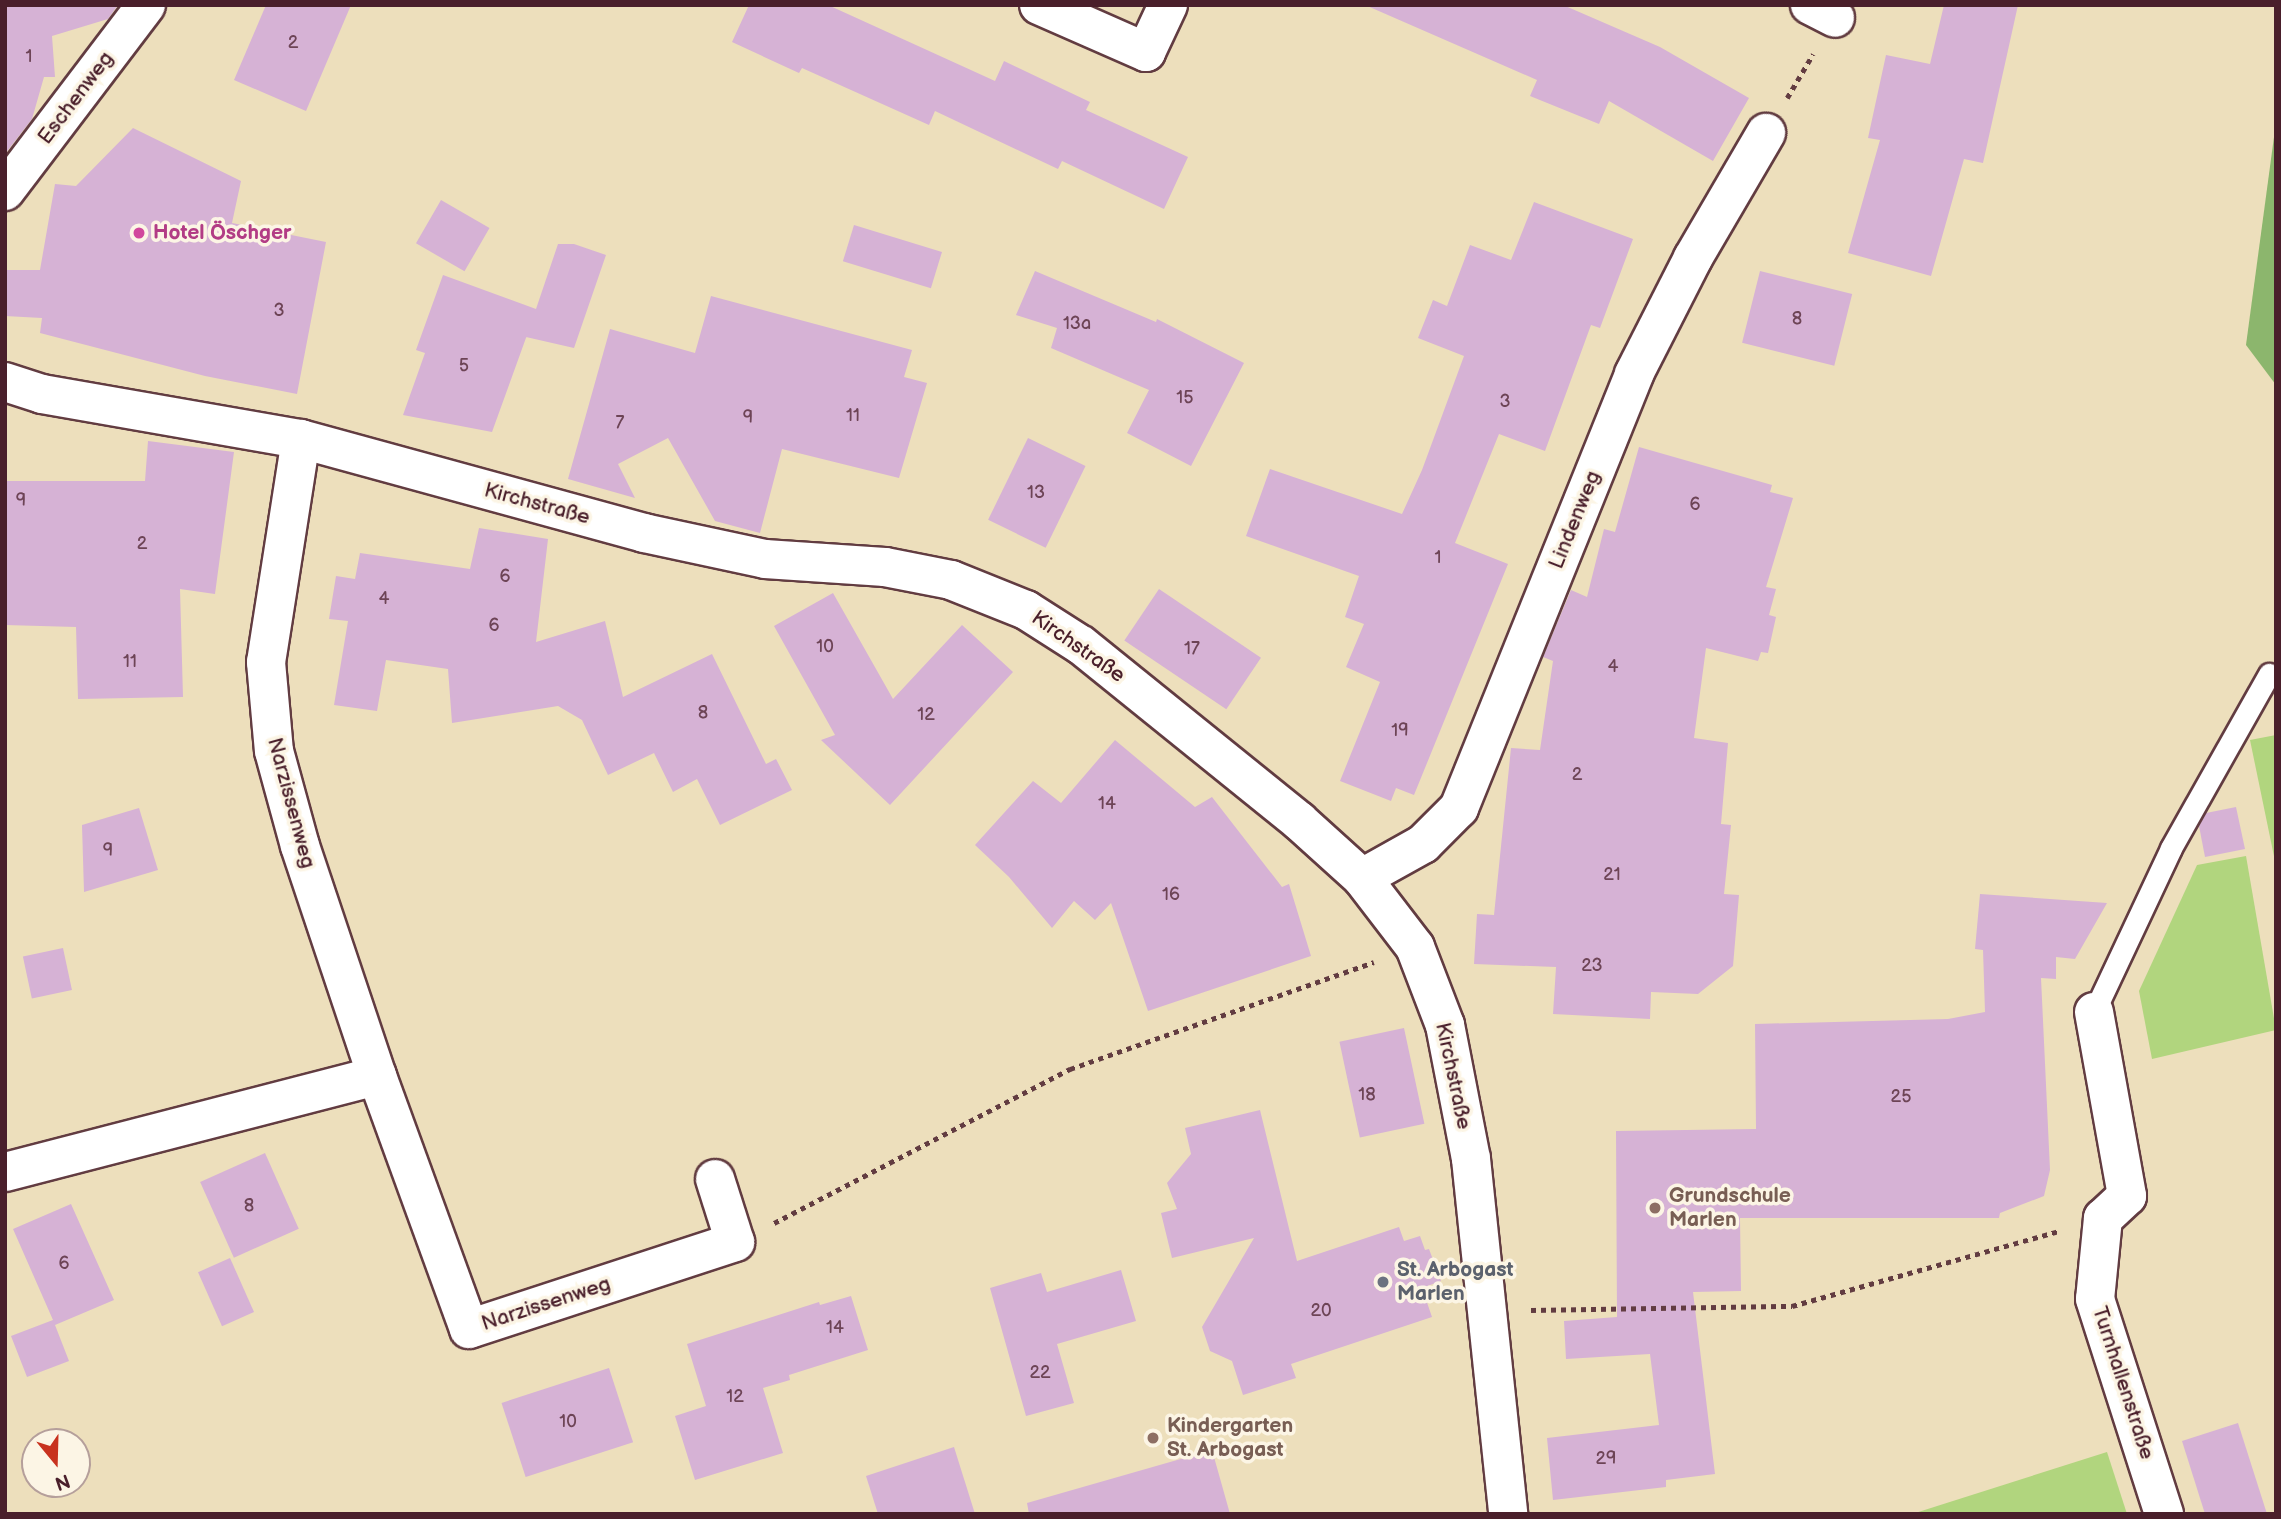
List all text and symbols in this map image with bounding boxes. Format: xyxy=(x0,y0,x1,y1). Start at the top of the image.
house number: 2 xyxy=(288,32,298,54)
house number: 1 xyxy=(26,46,32,68)
street label: Eschenweg xyxy=(33,47,119,149)
place label: Hotel Öschger xyxy=(153,220,291,246)
marker: Hotel Öschger xyxy=(131,225,147,241)
house number: 3 xyxy=(273,300,285,322)
house number: 8 xyxy=(1792,308,1802,330)
house number: 13a xyxy=(1063,313,1091,335)
house number: 5 xyxy=(459,355,469,377)
house number: 15 xyxy=(1176,387,1194,409)
house number: 3 xyxy=(1499,391,1511,413)
house number: 11 xyxy=(846,405,860,427)
house number: 9 xyxy=(743,407,753,429)
house number: 7 xyxy=(616,412,624,434)
street label: Lindenweg xyxy=(1544,467,1606,573)
street label: Kirchstraße xyxy=(481,478,593,530)
house number: 13 xyxy=(1027,482,1045,504)
house number: 9 xyxy=(16,490,26,512)
house number: 6 xyxy=(1690,494,1700,516)
house number: 2 xyxy=(137,533,147,555)
house number: 1 xyxy=(1435,547,1441,569)
house number: 6 xyxy=(500,566,510,588)
house number: 4 xyxy=(379,588,389,610)
street label: Kirchstraße xyxy=(1026,606,1130,688)
house number: 6 xyxy=(489,615,499,637)
house number: 10 xyxy=(816,636,834,658)
house number: 17 xyxy=(1184,638,1200,660)
house number: 11 xyxy=(123,651,137,673)
house number: 4 xyxy=(1608,656,1618,678)
house number: 8 xyxy=(698,702,708,724)
house number: 12 xyxy=(917,704,935,726)
house number: 19 xyxy=(1391,720,1409,742)
street label: Narzissenweg xyxy=(261,735,321,871)
house number: 2 xyxy=(1572,764,1582,786)
house number: 14 xyxy=(1098,793,1116,815)
house number: 9 xyxy=(103,840,113,862)
house number: 21 xyxy=(1603,864,1621,886)
house number: 16 xyxy=(1162,884,1180,906)
house number: 23 xyxy=(1581,955,1603,977)
street label: Kirchstraße xyxy=(1429,1020,1477,1132)
house number: 18 xyxy=(1358,1084,1376,1106)
house number: 25 xyxy=(1891,1086,1911,1108)
place label: Grundschule Marlen xyxy=(1669,1183,1791,1233)
house number: 8 xyxy=(244,1195,254,1217)
marker: Grundschule Marlen xyxy=(1647,1200,1663,1216)
house number: 6 xyxy=(59,1253,69,1275)
place label: St. Arbogast Marlen xyxy=(1397,1257,1514,1307)
street label: Narzissenweg xyxy=(478,1271,614,1337)
marker: St. Arbogast Marlen xyxy=(1375,1274,1391,1290)
house number: 20 xyxy=(1310,1300,1332,1322)
street label: Turnhallenstraße xyxy=(2086,1303,2160,1463)
house number: 14 xyxy=(826,1317,844,1339)
house number: 22 xyxy=(1029,1362,1051,1384)
house number: 12 xyxy=(726,1386,744,1408)
house number: 10 xyxy=(559,1411,577,1433)
place label: Kindergarten St. Arbogast xyxy=(1167,1413,1293,1463)
north arrow xyxy=(21,1428,91,1498)
marker: Kindergarten St. Arbogast xyxy=(1145,1430,1161,1446)
house number: 29 xyxy=(1595,1448,1617,1470)
text: N xyxy=(52,1468,73,1495)

